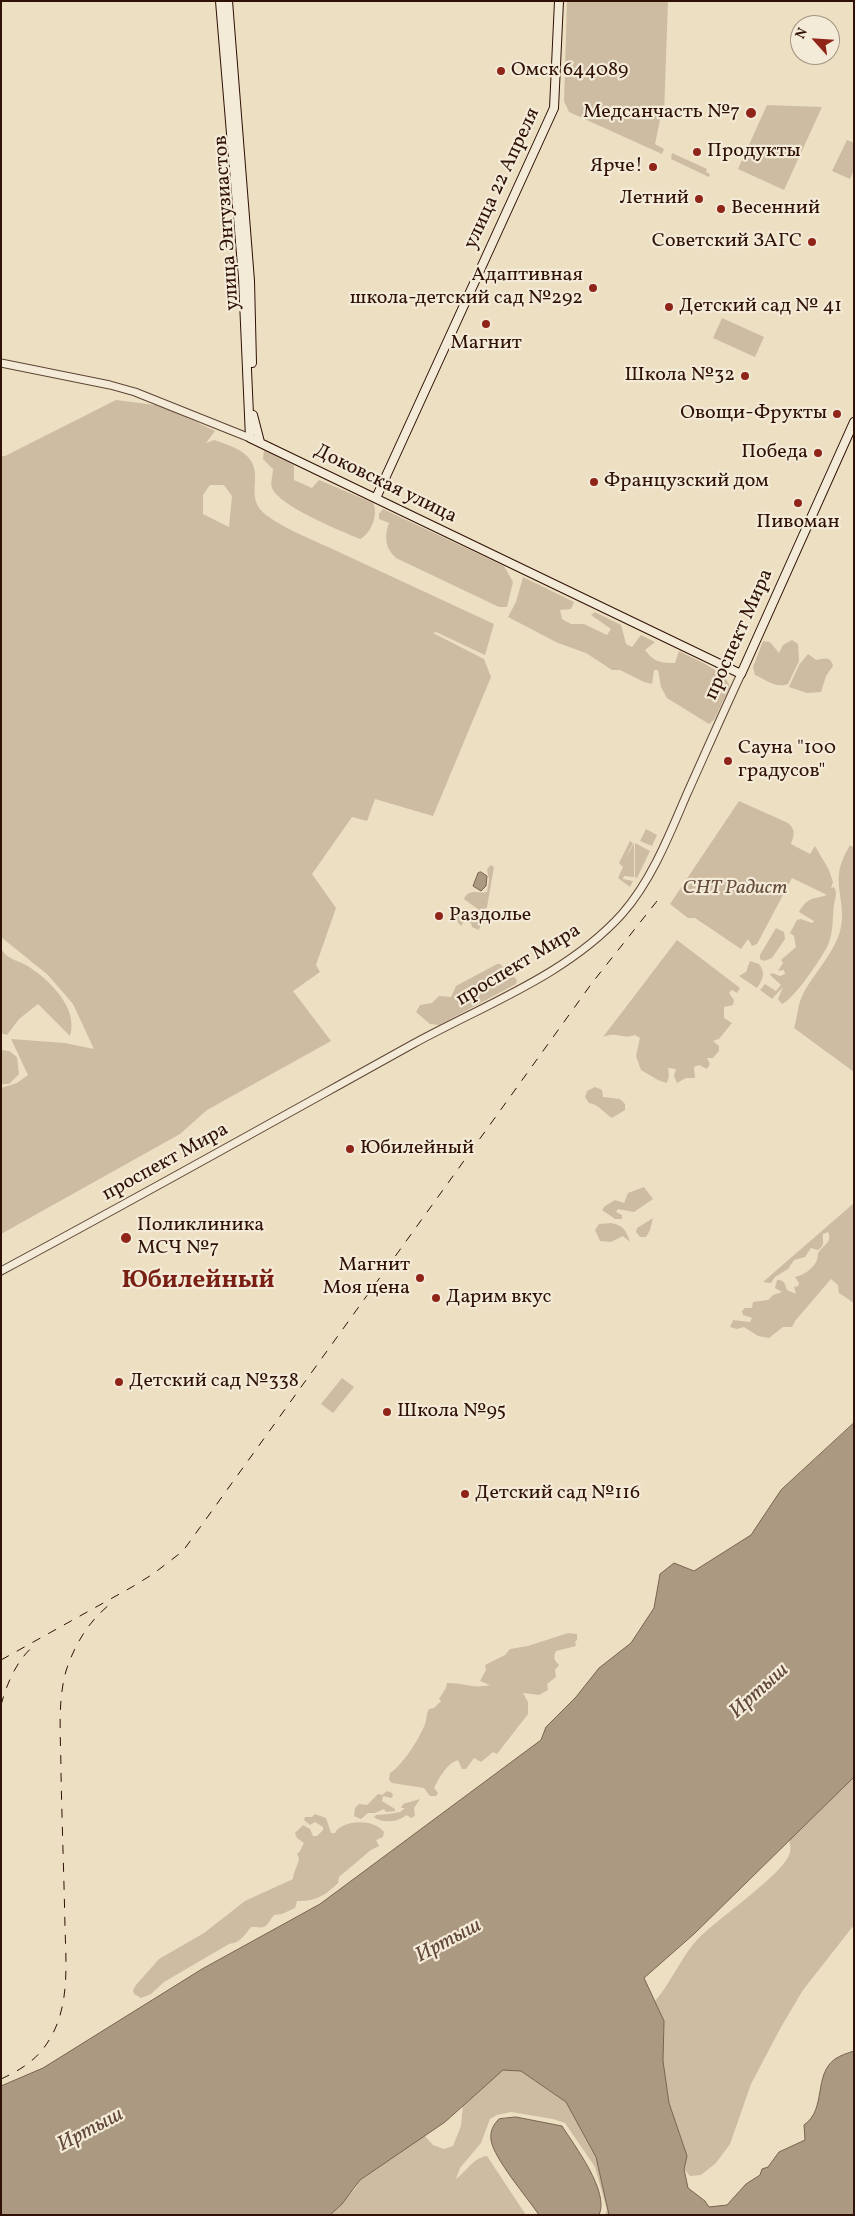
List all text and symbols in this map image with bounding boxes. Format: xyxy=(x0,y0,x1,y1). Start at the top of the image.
north arrow xyxy=(790,15,840,65)
text: N xyxy=(791,25,813,42)
place label: Омск 644089 xyxy=(511,59,628,83)
marker: Омск 644089 xyxy=(495,65,507,77)
place label: Медсанчасть №7 xyxy=(583,101,740,125)
street label: улица 22 Апреля xyxy=(460,105,546,253)
marker: Медсанчасть №7 xyxy=(744,106,758,120)
street label: улица Энтузиастов xyxy=(210,135,246,311)
place label: Продукты xyxy=(707,140,801,164)
marker: Продукты xyxy=(691,146,703,158)
place label: Ярче! xyxy=(590,155,643,179)
marker: Ярче! xyxy=(647,161,659,173)
place label: Летний xyxy=(620,187,689,211)
marker: Летний xyxy=(693,193,705,205)
place label: Весенний xyxy=(731,197,820,221)
marker: Весенний xyxy=(715,203,727,215)
place label: Советский ЗАГС xyxy=(652,230,802,254)
marker: Советский ЗАГС xyxy=(806,236,818,248)
place label: Адаптивная школа-детский сад №292 xyxy=(350,264,583,311)
marker: Адаптивная школа-детский сад №292 xyxy=(587,282,599,294)
place label: Детский сад № 41 xyxy=(679,295,842,319)
marker: Детский сад № 41 xyxy=(663,301,675,313)
marker: Магнит xyxy=(480,318,492,330)
place label: Магнит xyxy=(450,332,522,356)
place label: Школа №32 xyxy=(625,364,735,388)
marker: Школа №32 xyxy=(739,370,751,382)
place label: Овощи-Фрукты xyxy=(680,402,827,426)
marker: Овощи-Фрукты xyxy=(831,408,843,420)
street label: Доковская улица xyxy=(310,440,460,530)
place label: Победа xyxy=(741,441,808,465)
marker: Победа xyxy=(812,447,824,459)
place label: Французский дом xyxy=(604,470,769,494)
marker: Французский дом xyxy=(588,476,600,488)
marker: Пивоман xyxy=(792,497,804,509)
place label: Пивоман xyxy=(756,511,840,535)
street label: проспект Мира xyxy=(700,566,780,704)
place label: Сауна "100 градусов" xyxy=(738,737,836,784)
marker: Сауна "100 градусов" xyxy=(722,755,734,767)
park label: СНТ Радист xyxy=(683,877,787,901)
place label: Раздолье xyxy=(449,904,531,928)
marker: Раздолье xyxy=(433,910,445,922)
street label: проспект Мира xyxy=(453,919,585,1013)
street label: проспект Мира xyxy=(99,1118,233,1208)
place label: Юбилейный xyxy=(360,1137,474,1161)
marker: Юбилейный xyxy=(344,1143,356,1155)
place label: Поликлиника МСЧ №7 xyxy=(137,1214,264,1261)
marker: Поликлиника МСЧ №7 xyxy=(119,1231,133,1245)
place label: Магнит Моя цена xyxy=(323,1254,410,1301)
district label: Юбилейный xyxy=(121,1267,275,1297)
marker: Магнит Моя цена xyxy=(414,1272,426,1284)
place label: Дарим вкус xyxy=(446,1286,551,1310)
marker: Дарим вкус xyxy=(430,1292,442,1304)
place label: Детский сад №338 xyxy=(129,1370,299,1394)
marker: Детский сад №338 xyxy=(113,1376,125,1388)
place label: Школа №95 xyxy=(397,1400,506,1424)
marker: Школа №95 xyxy=(381,1406,393,1418)
place label: Детский сад №116 xyxy=(475,1482,640,1506)
marker: Детский сад №116 xyxy=(459,1488,471,1500)
water label: Иртыш xyxy=(725,1659,795,1725)
water label: Иртыш xyxy=(412,1914,486,1970)
water label: Иртыш xyxy=(54,2103,128,2159)

